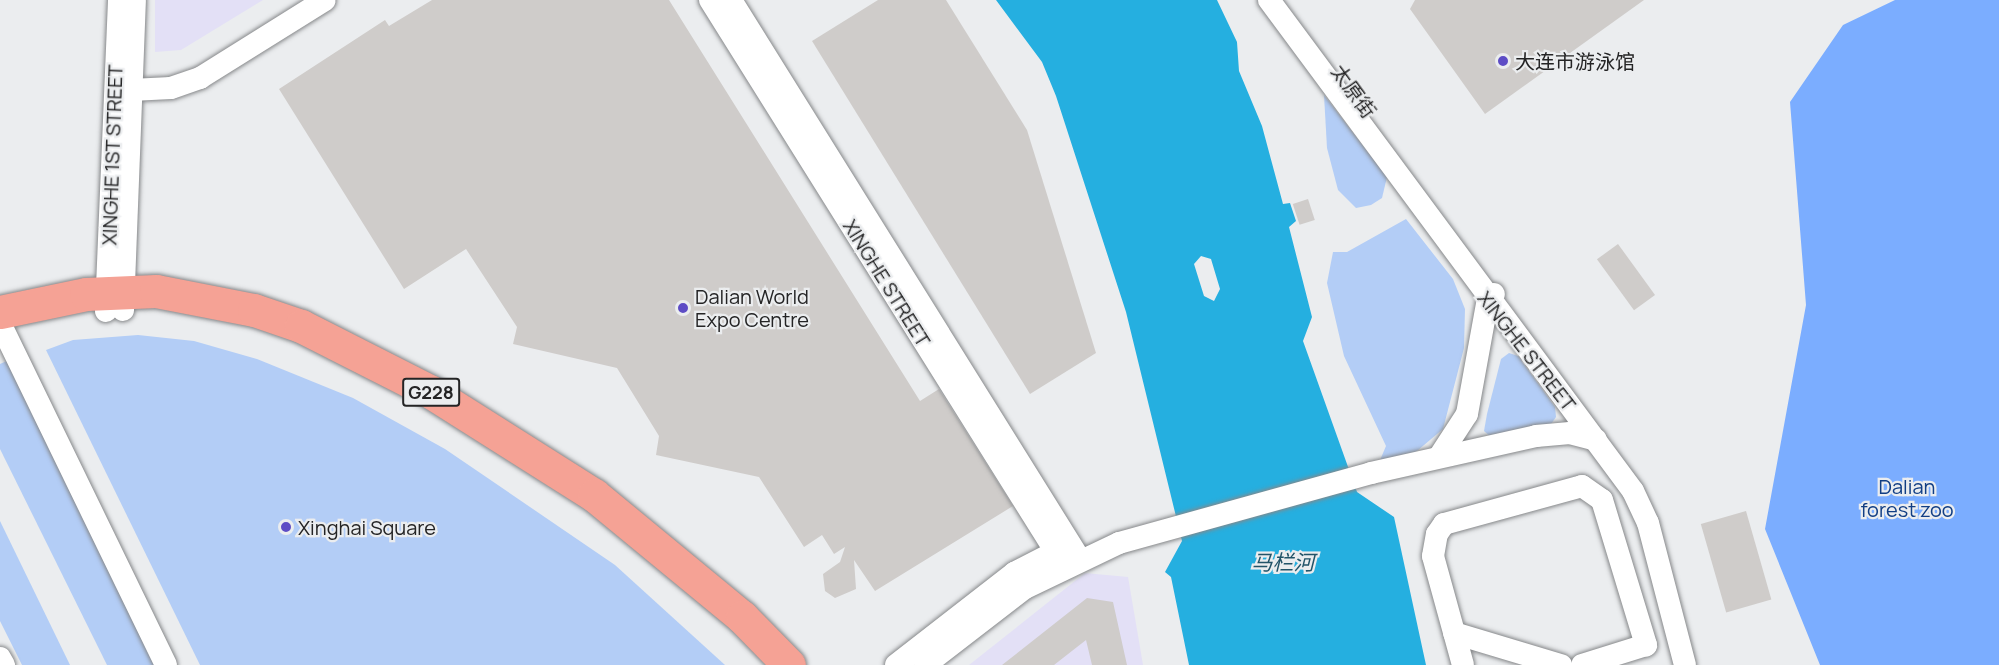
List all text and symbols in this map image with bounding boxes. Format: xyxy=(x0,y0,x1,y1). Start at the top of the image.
place label: 大连市游泳馆 xyxy=(1515,49,1635,73)
marker: 大连市游泳馆 xyxy=(1496,54,1510,68)
street label: 太原街 xyxy=(1327,60,1381,122)
street label: XINGHE 1ST STREET xyxy=(97,64,127,246)
street label: XINGHE STREET xyxy=(838,215,936,351)
place label: Dalian World Expo Centre xyxy=(695,284,809,331)
street label: XINGHE STREET xyxy=(1473,286,1581,416)
marker: Dalian World Expo Centre xyxy=(676,301,690,315)
road number: G228 xyxy=(401,377,461,407)
park label: Dalian forest zoo xyxy=(1860,475,1954,522)
place label: Xinghai Square xyxy=(298,515,436,539)
marker: Xinghai Square xyxy=(279,520,293,534)
water label: 马栏河 xyxy=(1252,549,1314,575)

